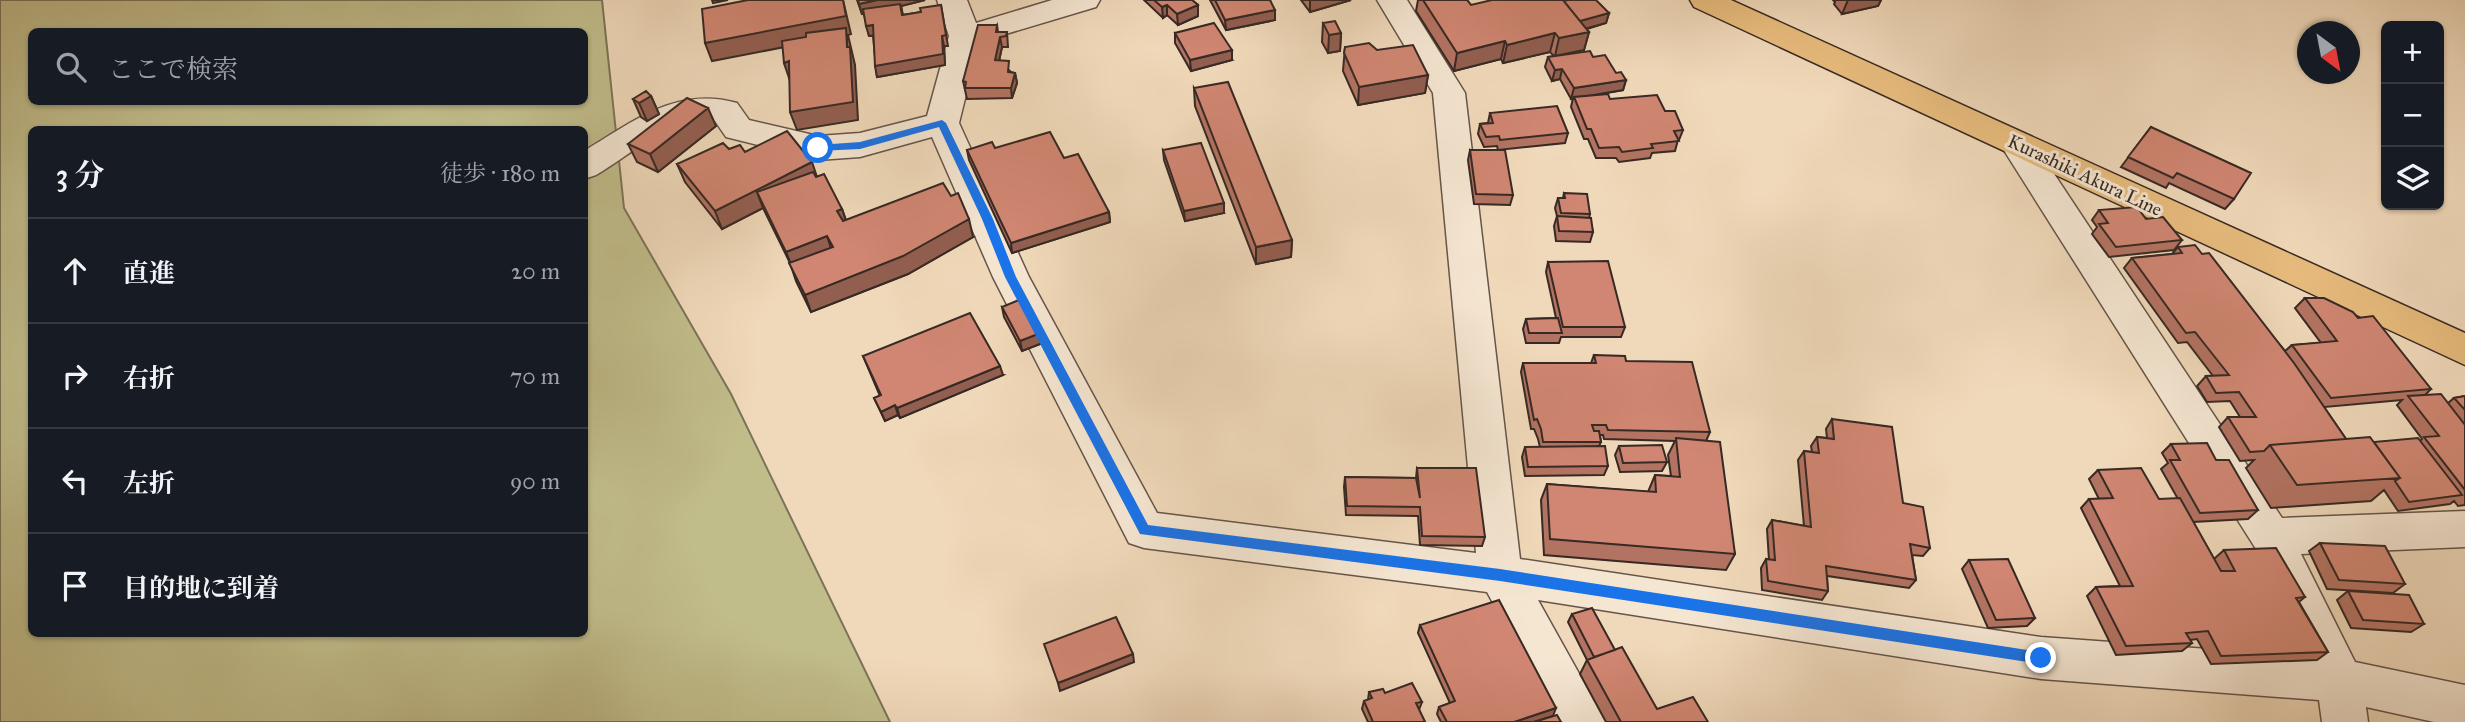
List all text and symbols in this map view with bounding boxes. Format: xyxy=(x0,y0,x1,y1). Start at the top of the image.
north arrow xyxy=(2297,21,2360,84)
map controls xyxy=(2381,21,2444,210)
button: + xyxy=(2381,21,2444,84)
search box xyxy=(28,28,588,105)
icon: search xyxy=(52,48,90,86)
text: ここで検索 xyxy=(108,53,238,85)
button: − xyxy=(2381,84,2444,147)
street label: Kurashiki Akura Line xyxy=(2004,129,2166,221)
route start xyxy=(802,132,833,163)
button: layers xyxy=(2381,147,2444,210)
text: 3 分 xyxy=(56,157,104,193)
text: 徒歩 · 180 m xyxy=(440,159,560,187)
icon: ahead xyxy=(56,252,94,290)
text: 直進 xyxy=(123,257,175,289)
text: 20 m xyxy=(511,257,560,285)
icon: right xyxy=(56,357,94,395)
text: 右折 xyxy=(123,362,175,394)
text: 70 m xyxy=(510,362,560,390)
icon: left xyxy=(56,462,94,500)
text: 左折 xyxy=(123,467,175,499)
text: 90 m xyxy=(510,467,560,495)
icon: arrive xyxy=(56,567,94,605)
text: 目的地に到着 xyxy=(123,572,279,604)
route end xyxy=(2025,642,2056,673)

